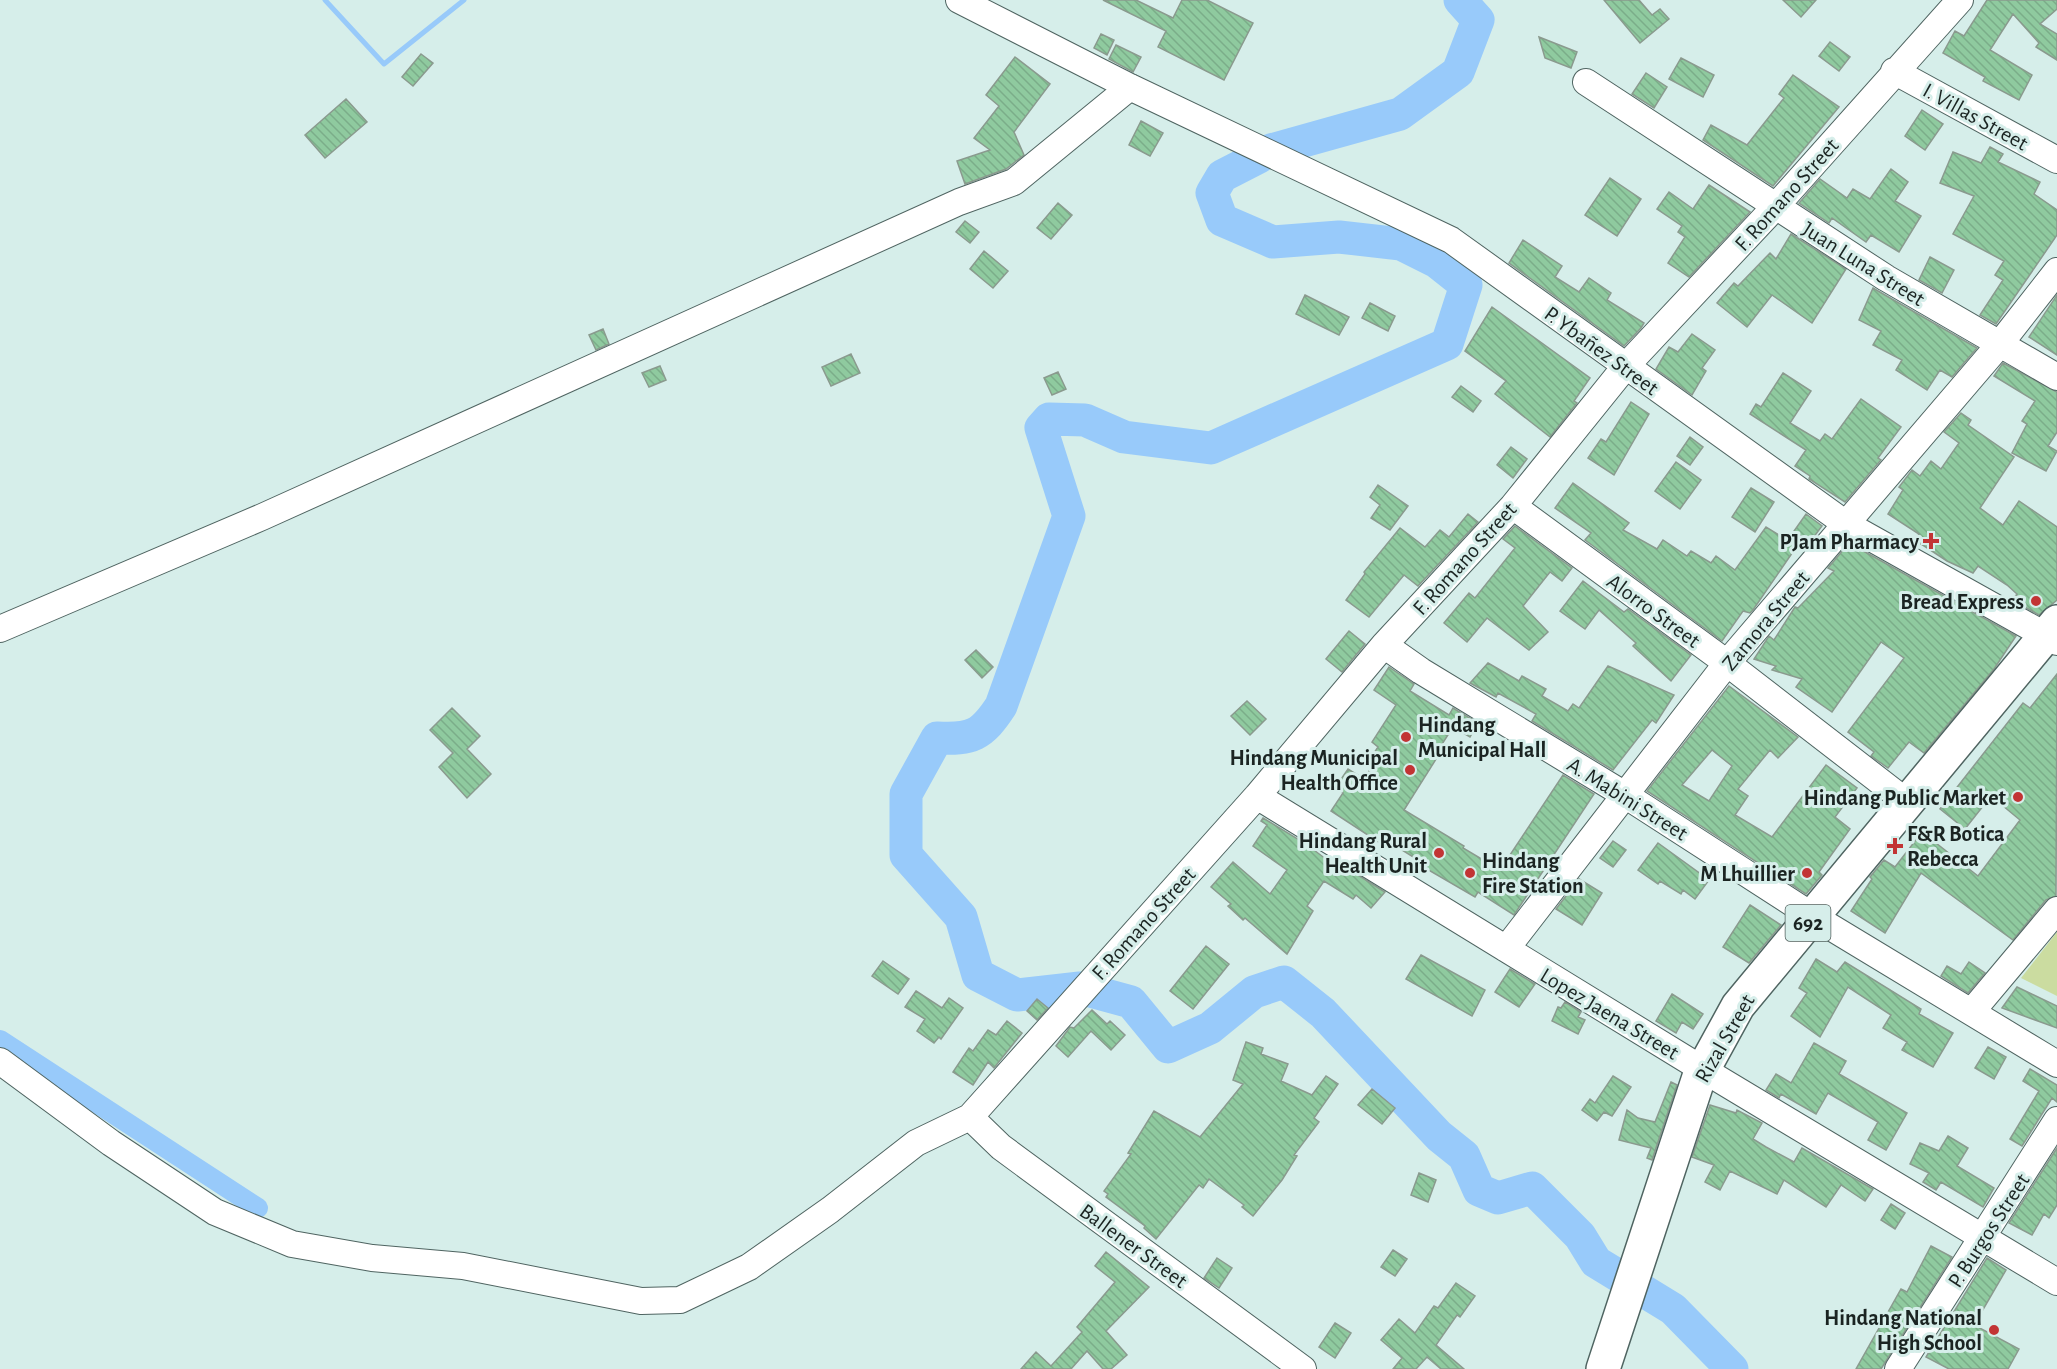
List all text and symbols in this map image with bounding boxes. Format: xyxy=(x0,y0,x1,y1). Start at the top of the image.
street label: I. Villas Street xyxy=(1919,79,2032,155)
street label: F. Romano Street xyxy=(1731,134,1843,255)
street label: Juan Luna Street xyxy=(1798,217,1929,310)
street label: P. Ybañez Street xyxy=(1540,302,1662,399)
street label: F. Romano Street xyxy=(1409,498,1521,619)
place label: PJam Pharmacy xyxy=(1780,531,1919,554)
marker: PJam Pharmacy xyxy=(1924,534,1938,548)
street label: Zamora Street xyxy=(1718,567,1813,675)
street label: Alorro Street xyxy=(1603,570,1704,652)
place label: Bread Express xyxy=(1900,591,2024,613)
marker: Bread Express xyxy=(2029,594,2043,608)
place label: Hindang Municipal Hall xyxy=(1418,714,1546,761)
marker: Hindang Municipal Hall xyxy=(1399,730,1413,744)
place label: Hindang Municipal Health Office xyxy=(1230,747,1398,794)
street label: A. Mabini Street xyxy=(1563,753,1692,845)
marker: Hindang Municipal Health Office xyxy=(1403,763,1417,777)
place label: Hindang Public Market xyxy=(1803,787,2007,809)
marker: Hindang Public Market xyxy=(2011,790,2025,804)
place label: F&R Botica Rebecca xyxy=(1907,823,2005,870)
place label: Hindang Rural Health Unit xyxy=(1299,830,1428,877)
marker: F&R Botica Rebecca xyxy=(1888,839,1902,853)
marker: Hindang Rural Health Unit xyxy=(1432,846,1446,860)
place label: Hindang Fire Station xyxy=(1482,850,1584,897)
street label: F. Romano Street xyxy=(1088,863,1200,984)
place label: M Lhuillier xyxy=(1700,863,1795,885)
marker: Hindang Fire Station xyxy=(1463,866,1477,880)
marker: M Lhuillier xyxy=(1800,866,1814,880)
road number: 692 xyxy=(1786,905,1830,941)
street label: Lopez Jaena Street xyxy=(1536,964,1683,1064)
street label: Rizal Street xyxy=(1691,991,1759,1086)
street label: P. Burgos Street xyxy=(1944,1170,2034,1291)
street label: Ballener Street xyxy=(1076,1200,1191,1292)
place label: Hindang National High School xyxy=(1824,1307,1982,1354)
marker: Hindang National High School xyxy=(1987,1323,2001,1337)

